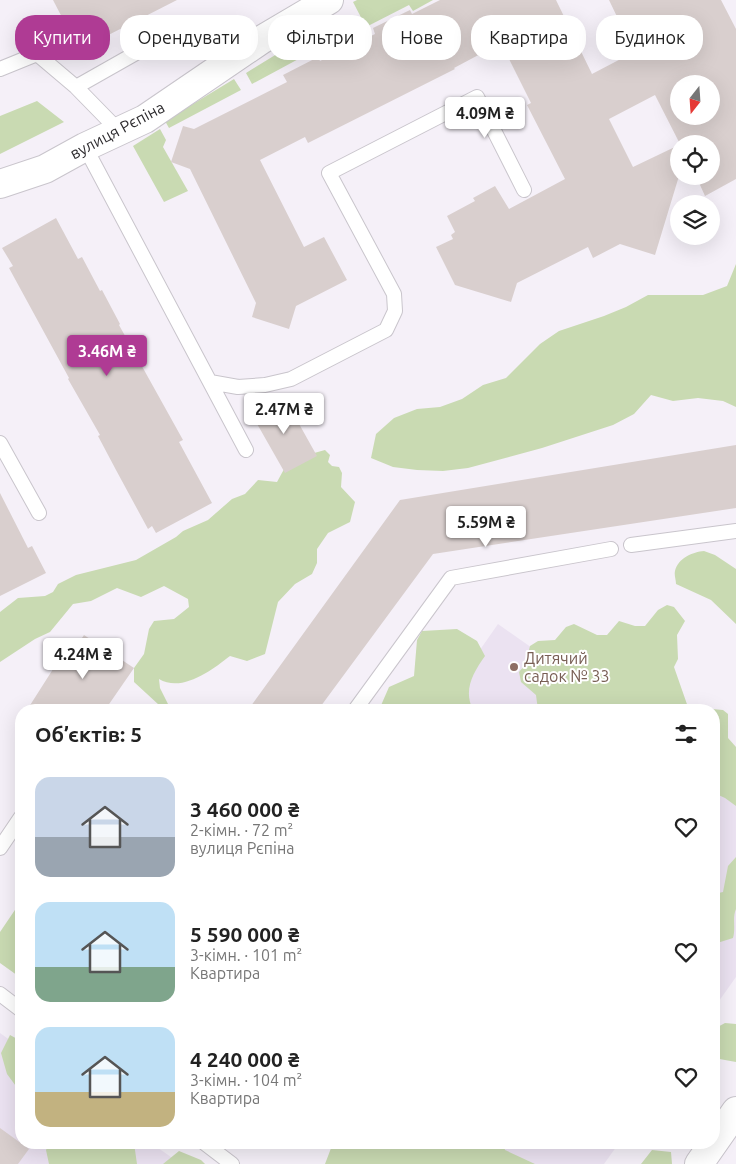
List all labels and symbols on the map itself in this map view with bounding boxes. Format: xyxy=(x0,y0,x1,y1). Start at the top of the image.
north arrow xyxy=(670,75,720,125)
pin: 4.09M ₴ xyxy=(439,96,531,139)
street label: вулиця Рєпіна xyxy=(67,98,167,162)
pin: 3.46M ₴ xyxy=(61,334,153,377)
pin: 2.47M ₴ xyxy=(238,392,330,435)
pin: 5.59M ₴ xyxy=(440,506,532,548)
pin: 4.24M ₴ xyxy=(37,638,129,680)
place label: Дитячий садок № 33 xyxy=(524,649,610,685)
marker: Дитячий садок № 33 xyxy=(508,661,520,673)

